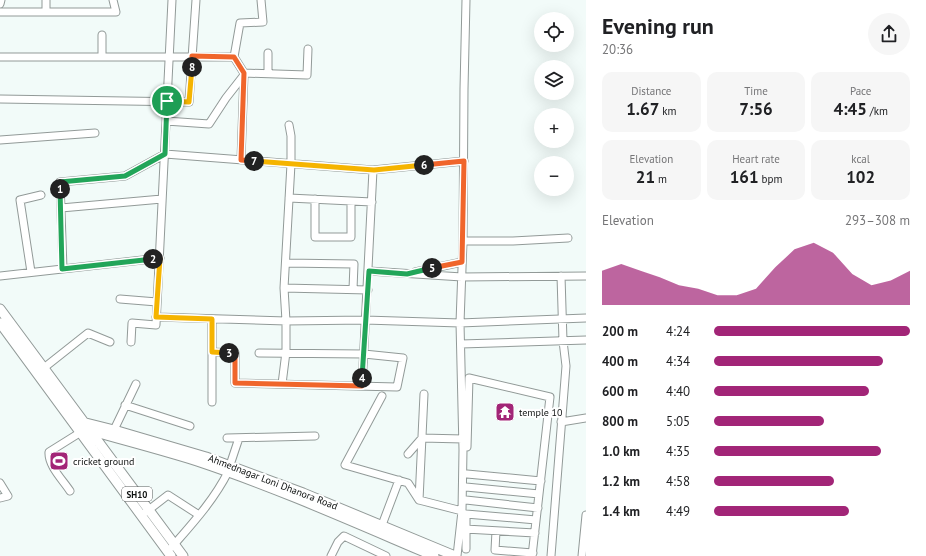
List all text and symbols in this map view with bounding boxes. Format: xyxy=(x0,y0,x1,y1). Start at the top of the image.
map controls xyxy=(534,12,574,196)
button: locate xyxy=(534,12,574,52)
text: Evening run xyxy=(602,12,714,40)
button: share xyxy=(868,13,910,55)
text: 20:36 xyxy=(602,41,633,58)
pin: 8 xyxy=(182,57,202,77)
text: 8 xyxy=(189,60,195,74)
button: layers xyxy=(534,60,574,100)
pin xyxy=(150,84,184,118)
text: Distance xyxy=(631,84,671,98)
text: Time xyxy=(744,84,768,98)
text: Pace xyxy=(850,84,871,98)
icon: arrive xyxy=(156,90,178,112)
text: 1.67 xyxy=(626,98,659,120)
text: 7:56 xyxy=(739,98,773,120)
text: 4:45 xyxy=(833,98,867,120)
text: km xyxy=(659,104,676,118)
text: /km xyxy=(867,104,888,118)
button: + xyxy=(534,108,574,148)
pin: 7 xyxy=(244,151,264,171)
text: Elevation xyxy=(629,152,673,166)
text: Heart rate xyxy=(732,152,780,166)
text: kcal xyxy=(851,152,870,166)
text: 7 xyxy=(251,154,257,168)
pin: 6 xyxy=(414,155,434,175)
button: − xyxy=(534,156,574,196)
text: 6 xyxy=(421,158,427,172)
text: 21 xyxy=(636,166,655,188)
text: 161 xyxy=(730,166,759,188)
text: 102 xyxy=(846,166,875,188)
text: m xyxy=(655,172,667,186)
text: bpm xyxy=(759,172,782,186)
pin: 1 xyxy=(50,179,70,199)
text: 1 xyxy=(57,182,63,196)
text: Elevation xyxy=(602,212,654,229)
text: 293–308 m xyxy=(845,212,910,229)
pin: 2 xyxy=(143,249,163,269)
text: 2 xyxy=(150,252,156,266)
pin: 5 xyxy=(422,258,442,278)
text: 5 xyxy=(429,261,435,275)
text: 200 m xyxy=(602,323,638,340)
text: 4:24 xyxy=(666,323,690,340)
pin: 3 xyxy=(219,343,239,363)
text: 3 xyxy=(226,346,232,360)
text: 400 m xyxy=(602,353,638,370)
text: 4:34 xyxy=(666,353,690,370)
pin: 4 xyxy=(352,368,372,388)
text: 4 xyxy=(359,371,365,385)
text: 600 m xyxy=(602,383,638,400)
text: 4:40 xyxy=(666,383,690,400)
temple icon: temple 10 xyxy=(494,401,516,423)
place label: temple 10 xyxy=(519,406,563,419)
text: 800 m xyxy=(602,413,638,430)
text: 5:05 xyxy=(666,413,690,430)
text: 1.0 km xyxy=(602,443,640,460)
text: 4:35 xyxy=(666,443,690,460)
sports icon: cricket ground xyxy=(48,450,70,472)
street label: Ahmednagar Loni Dhanora Road xyxy=(206,451,340,513)
place label: cricket ground xyxy=(73,455,134,468)
text: 1.2 km xyxy=(602,473,640,490)
text: 4:58 xyxy=(666,473,690,490)
road number: SH10 xyxy=(122,487,152,501)
text: 1.4 km xyxy=(602,503,640,520)
text: 4:49 xyxy=(666,503,690,520)

